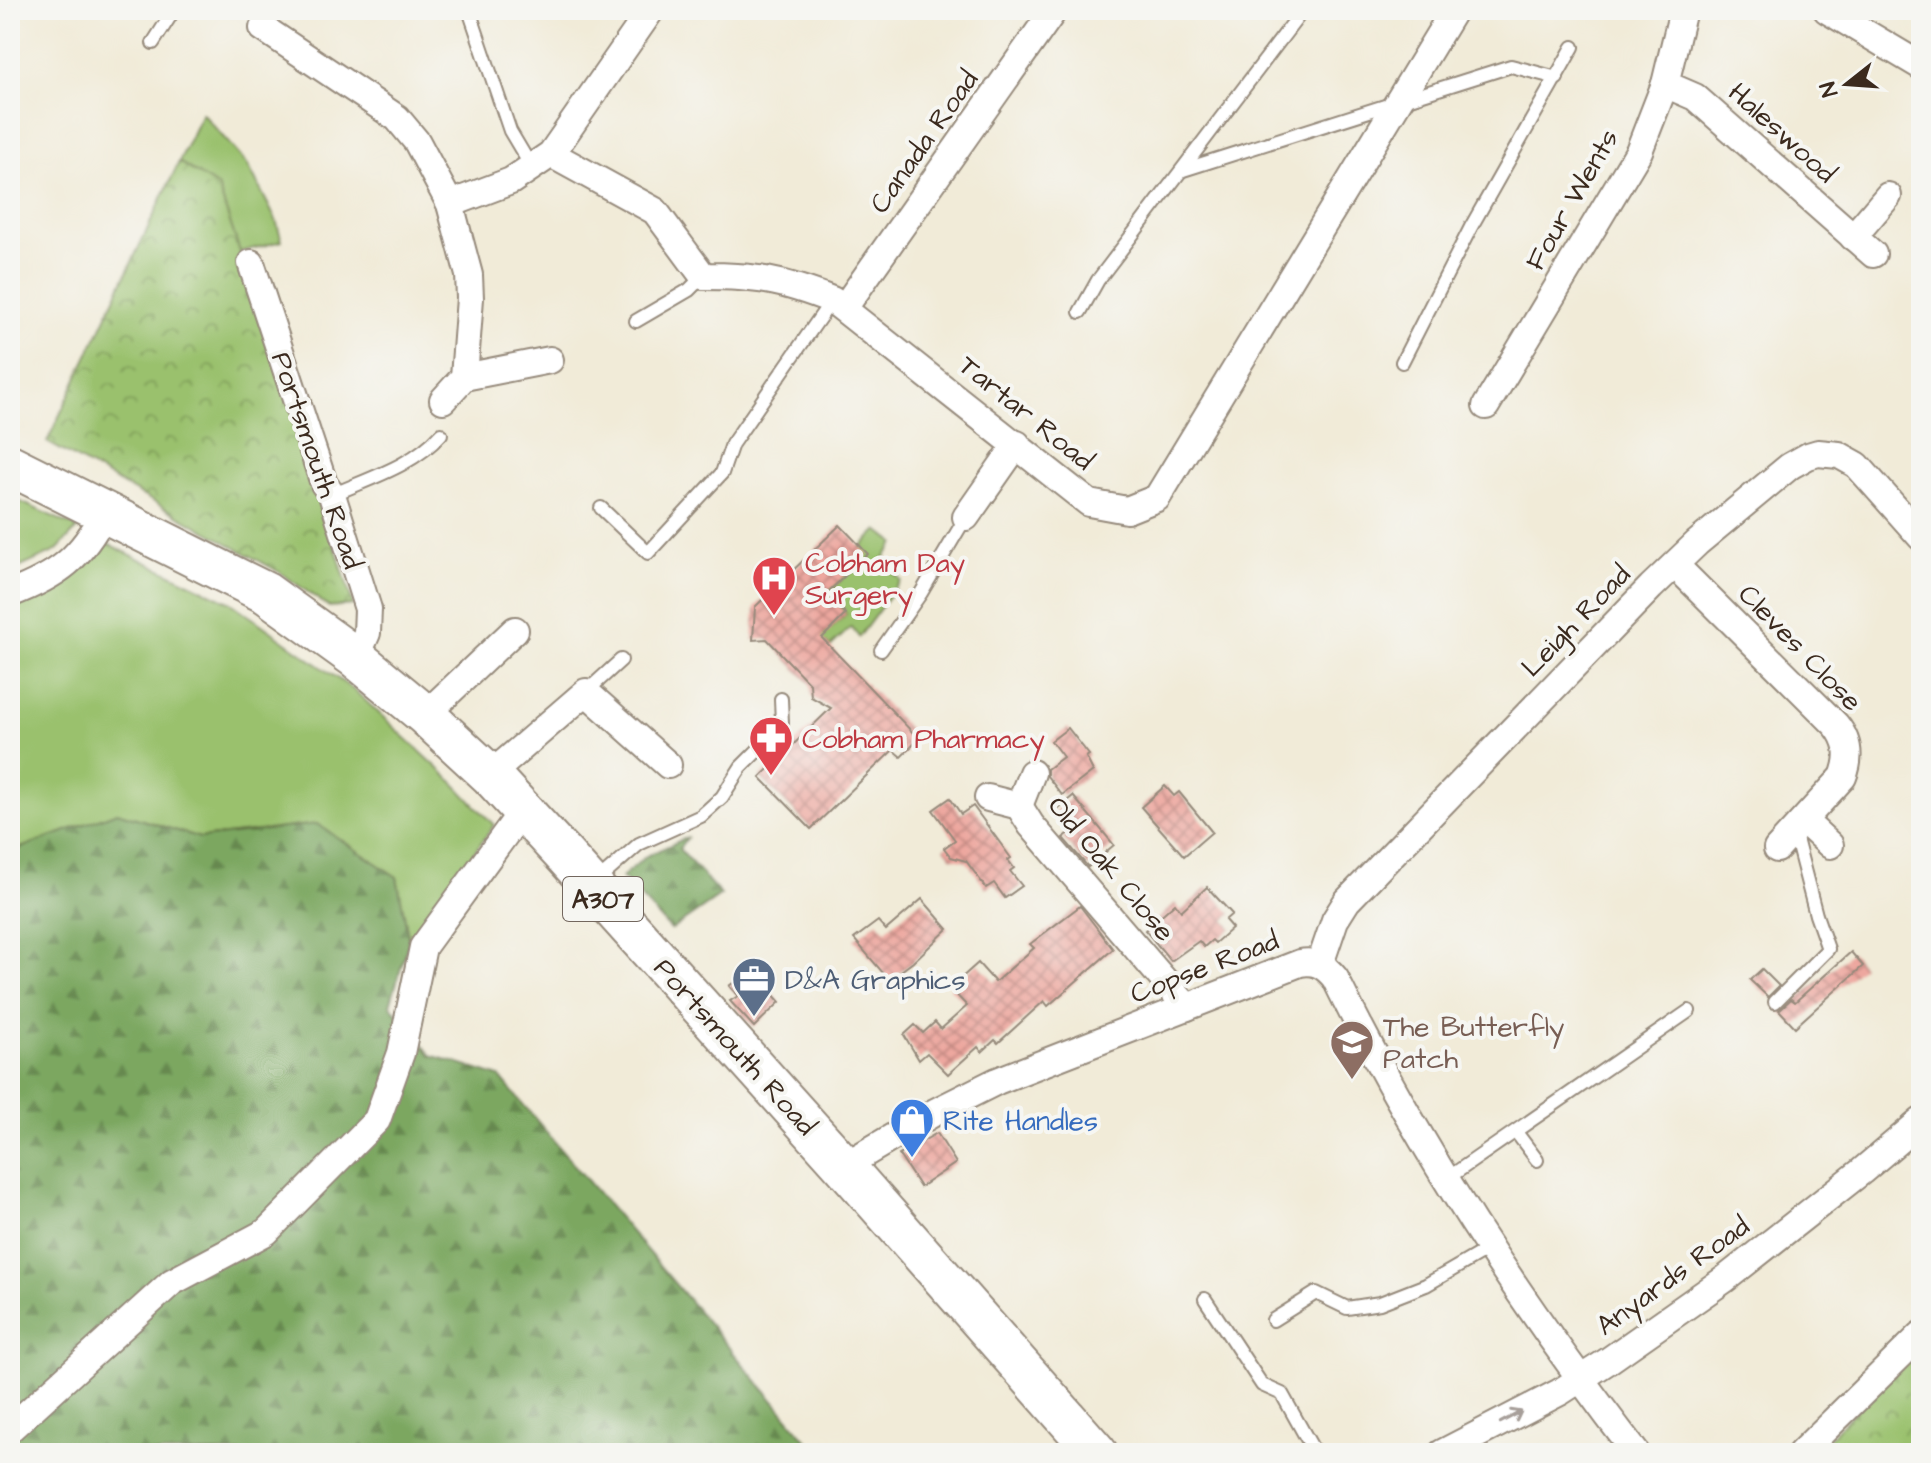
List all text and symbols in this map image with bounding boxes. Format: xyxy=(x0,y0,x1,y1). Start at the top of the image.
north arrow xyxy=(1807,44,1887,124)
street label: Canada Road xyxy=(861,63,988,221)
street label: Haleswood xyxy=(1719,74,1845,192)
text: N xyxy=(1812,78,1846,101)
street label: Four Wents xyxy=(1516,122,1628,277)
street label: Portsmouth Road xyxy=(261,347,372,574)
street label: Tartar Road xyxy=(950,347,1102,480)
place label: Cobham Day Surgery xyxy=(805,544,965,617)
hospital icon: Cobham Day Surgery xyxy=(750,554,798,617)
street label: Leigh Road xyxy=(1513,556,1640,687)
street label: Cleves Close xyxy=(1729,576,1871,720)
pharmacy icon: Cobham Pharmacy xyxy=(747,714,795,777)
place label: Cobham Pharmacy xyxy=(802,720,1045,761)
street label: Old Oak Close xyxy=(1038,788,1183,950)
road number: A307 xyxy=(563,877,643,921)
street label: Copse Road xyxy=(1125,921,1284,1014)
street label: Portsmouth Road xyxy=(644,950,825,1144)
office icon: D&A Graphics xyxy=(730,955,778,1018)
place label: D&A Graphics xyxy=(785,961,966,1000)
place label: The Butterfly Patch xyxy=(1383,1008,1564,1079)
school or university icon: The Butterfly Patch xyxy=(1328,1018,1376,1081)
shop icon: Rite Handles xyxy=(888,1096,936,1159)
place label: Rite Handles xyxy=(943,1102,1098,1141)
street label: Anyards Road xyxy=(1588,1207,1759,1347)
one-way arrow xyxy=(1499,1409,1523,1425)

